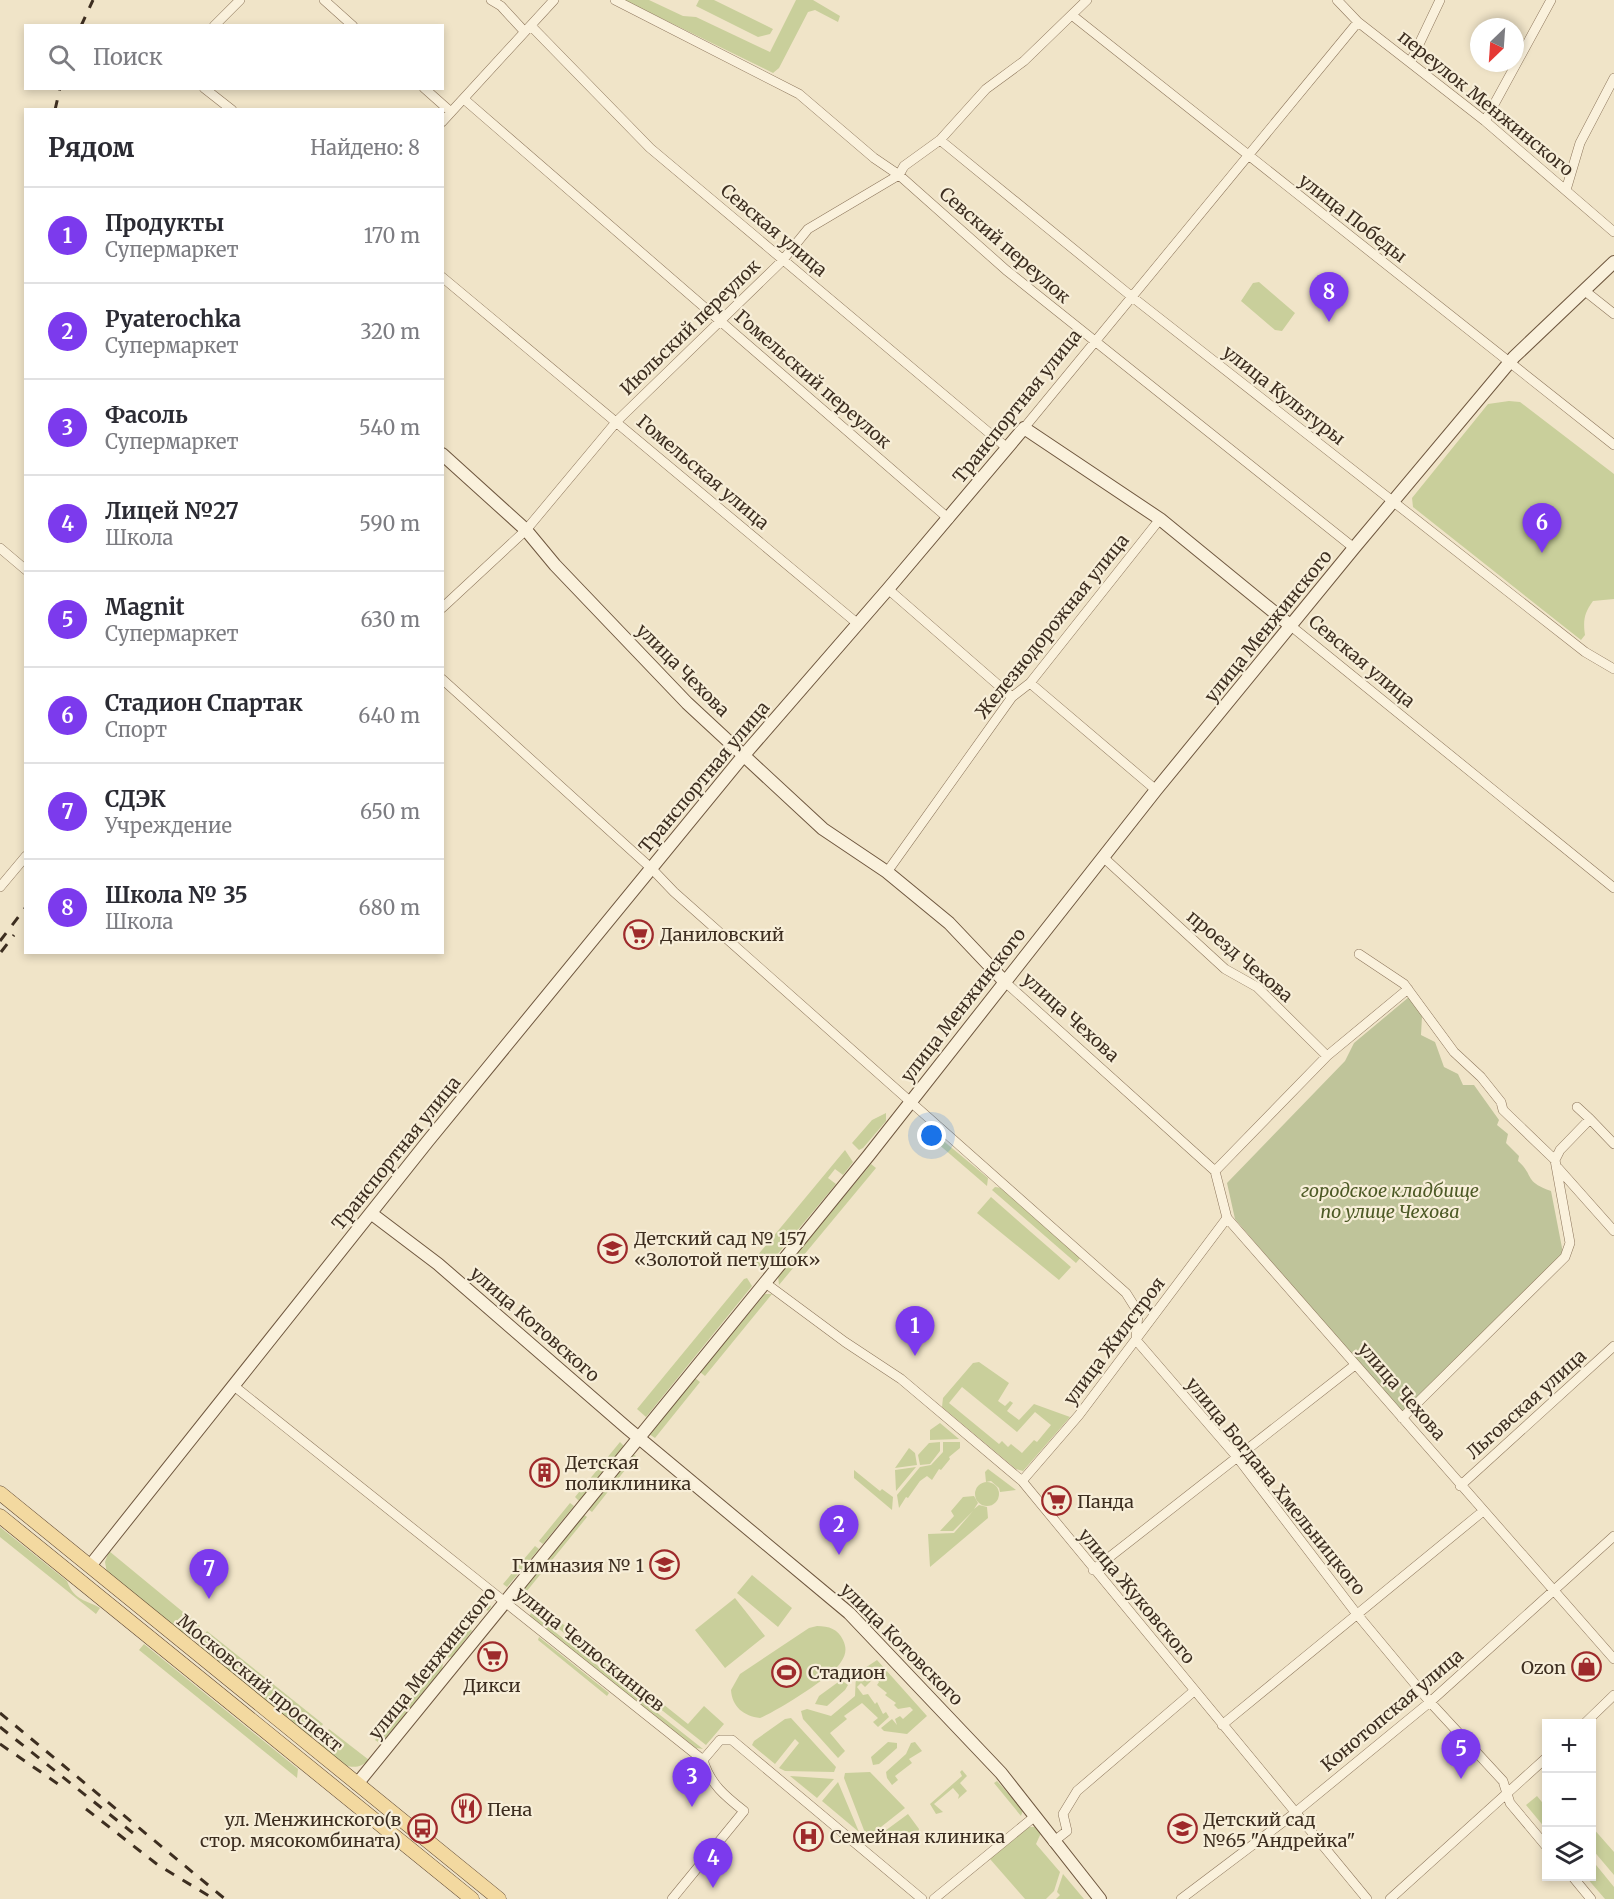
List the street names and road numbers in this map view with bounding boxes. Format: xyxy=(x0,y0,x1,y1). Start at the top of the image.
street label: переулок Менжинского xyxy=(1394,25,1578,181)
street label: улица Победы xyxy=(1294,169,1412,267)
street label: Севская улица xyxy=(716,179,832,282)
street label: Севский переулок xyxy=(935,182,1076,309)
street label: Июльский переулок xyxy=(615,254,765,400)
street label: Гомельский переулок xyxy=(730,305,896,454)
street label: Транспортная улица xyxy=(948,324,1086,488)
street label: улица Культуры xyxy=(1218,340,1350,450)
street label: Гомельская улица xyxy=(632,410,774,534)
street label: Железнодорожная улица xyxy=(970,529,1134,723)
street label: улица Менжинского xyxy=(1199,545,1337,707)
street label: Севская улица xyxy=(1304,610,1420,713)
street label: улица Чехова xyxy=(632,619,735,722)
street label: Транспортная улица xyxy=(634,696,775,858)
street label: проезд Чехова xyxy=(1182,905,1298,1007)
street label: улица Менжинского xyxy=(895,923,1031,1087)
street label: улица Чехова xyxy=(1018,967,1125,1067)
street label: Транспортная улица xyxy=(327,1071,465,1235)
street label: улица Котовского xyxy=(465,1261,605,1387)
street label: улица Жилстроя xyxy=(1058,1272,1170,1410)
street label: улица Чехова xyxy=(1353,1337,1451,1445)
street label: Льговская улица xyxy=(1461,1344,1591,1464)
street label: улица Богдана Хмельницкого xyxy=(1181,1373,1371,1599)
street label: улица Жуковского xyxy=(1074,1524,1200,1668)
street label: улица Котовского xyxy=(836,1578,968,1710)
street label: улица Менжинского xyxy=(363,1582,501,1744)
street label: улица Челюскинцев xyxy=(511,1582,670,1717)
street label: Московский проспект xyxy=(173,1609,348,1757)
street label: Конотопская улица xyxy=(1316,1644,1468,1776)

